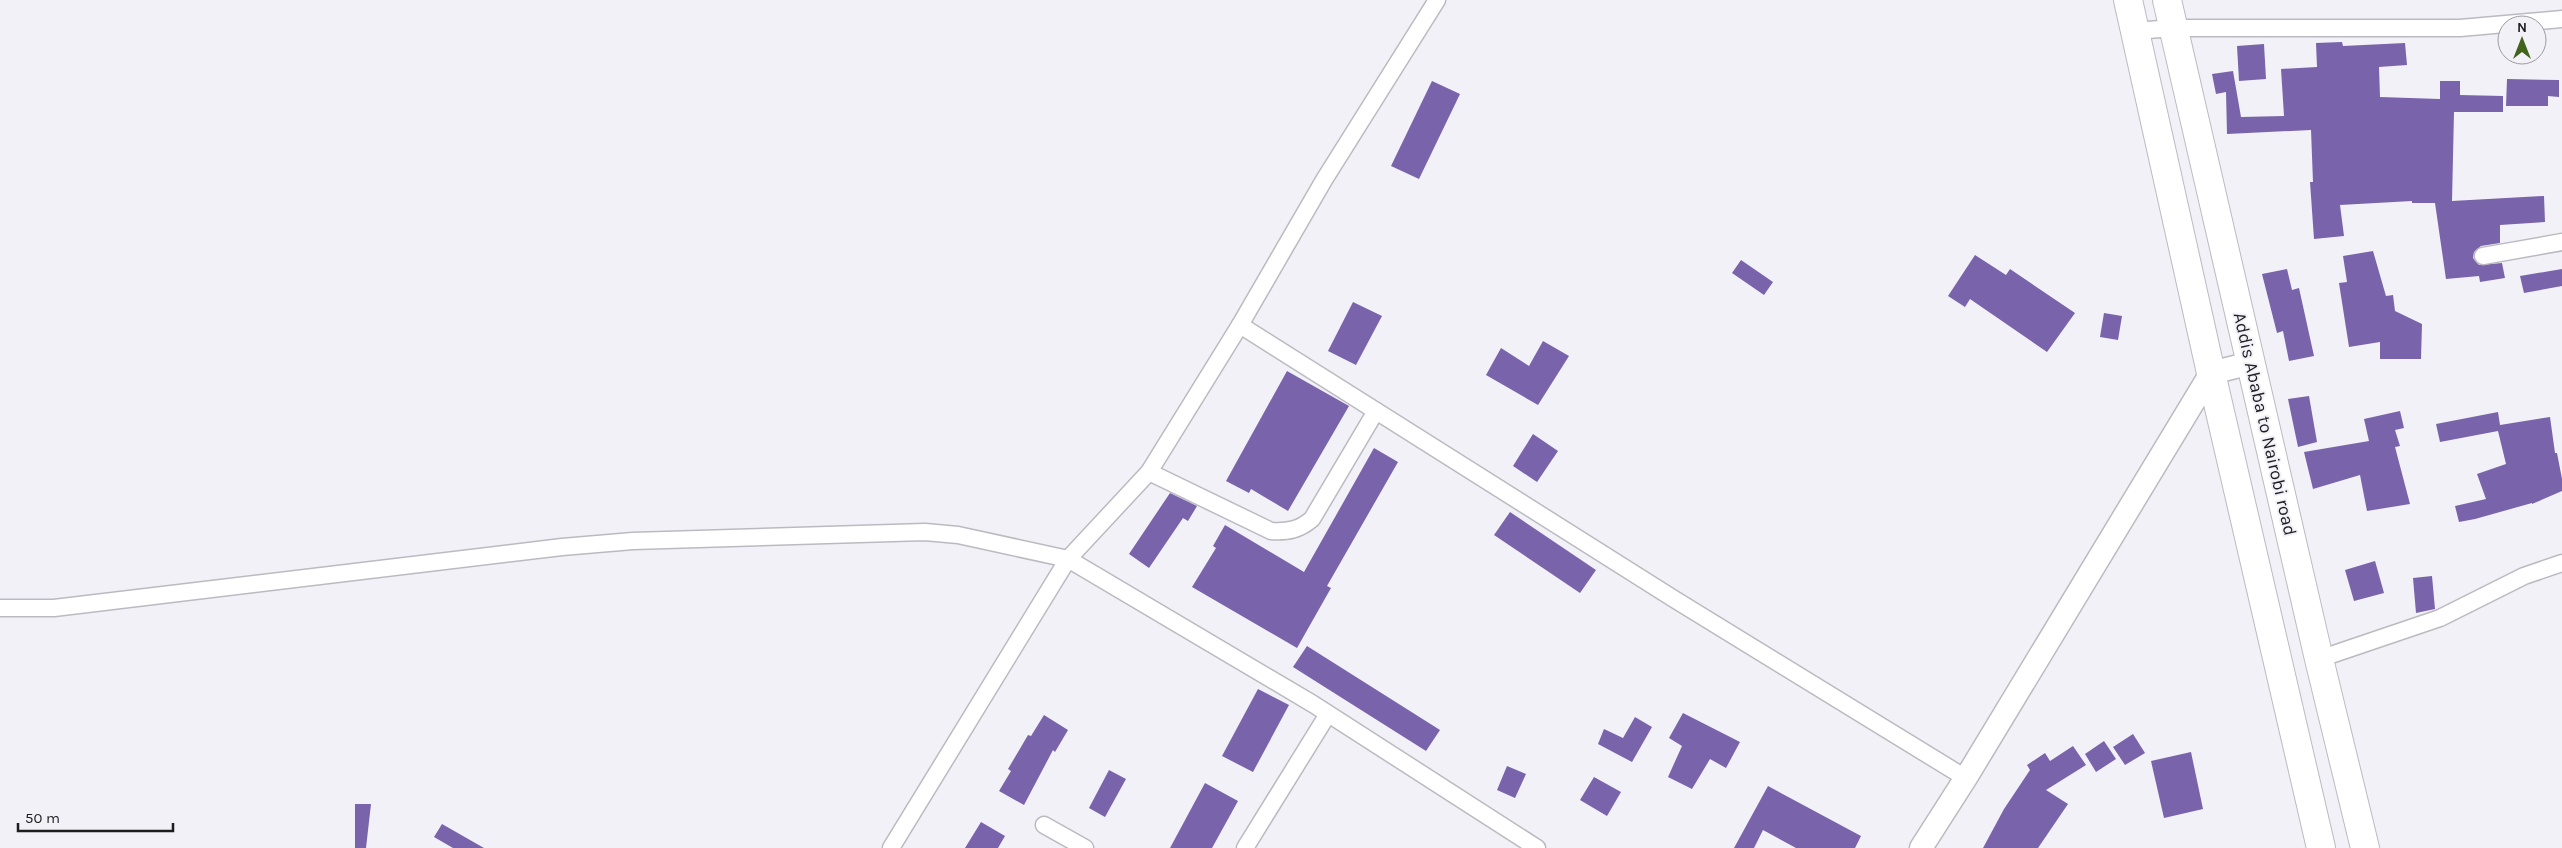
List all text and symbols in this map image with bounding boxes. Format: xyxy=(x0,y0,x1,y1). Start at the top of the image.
north arrow xyxy=(2497,15,2547,65)
text: N xyxy=(2517,19,2527,36)
street label: Addis Ababa to Nairobi road xyxy=(2229,310,2301,538)
scale bar xyxy=(18,800,172,832)
text: 50 m xyxy=(25,809,60,827)

